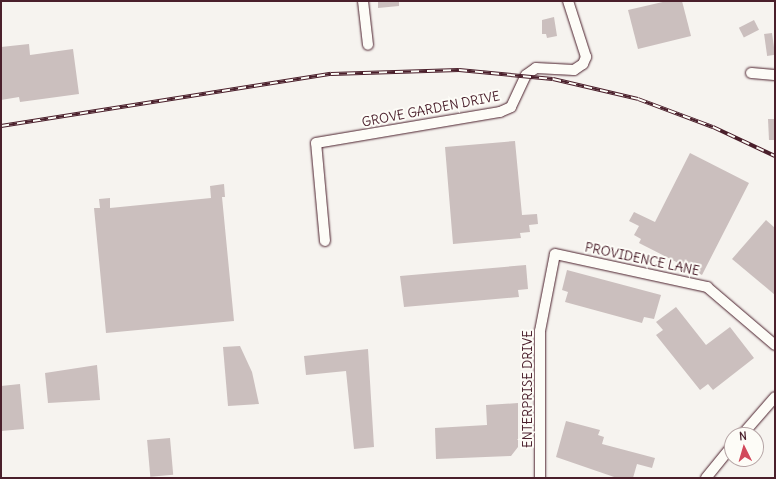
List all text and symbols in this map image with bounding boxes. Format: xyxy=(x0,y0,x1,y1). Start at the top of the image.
street label: GROVE GARDEN DRIVE xyxy=(361,89,501,131)
street label: PROVIDENCE LANE xyxy=(583,240,701,280)
street label: ENTERPRISE DRIVE xyxy=(520,330,536,448)
north arrow xyxy=(724,427,764,467)
text: N xyxy=(739,429,747,443)

